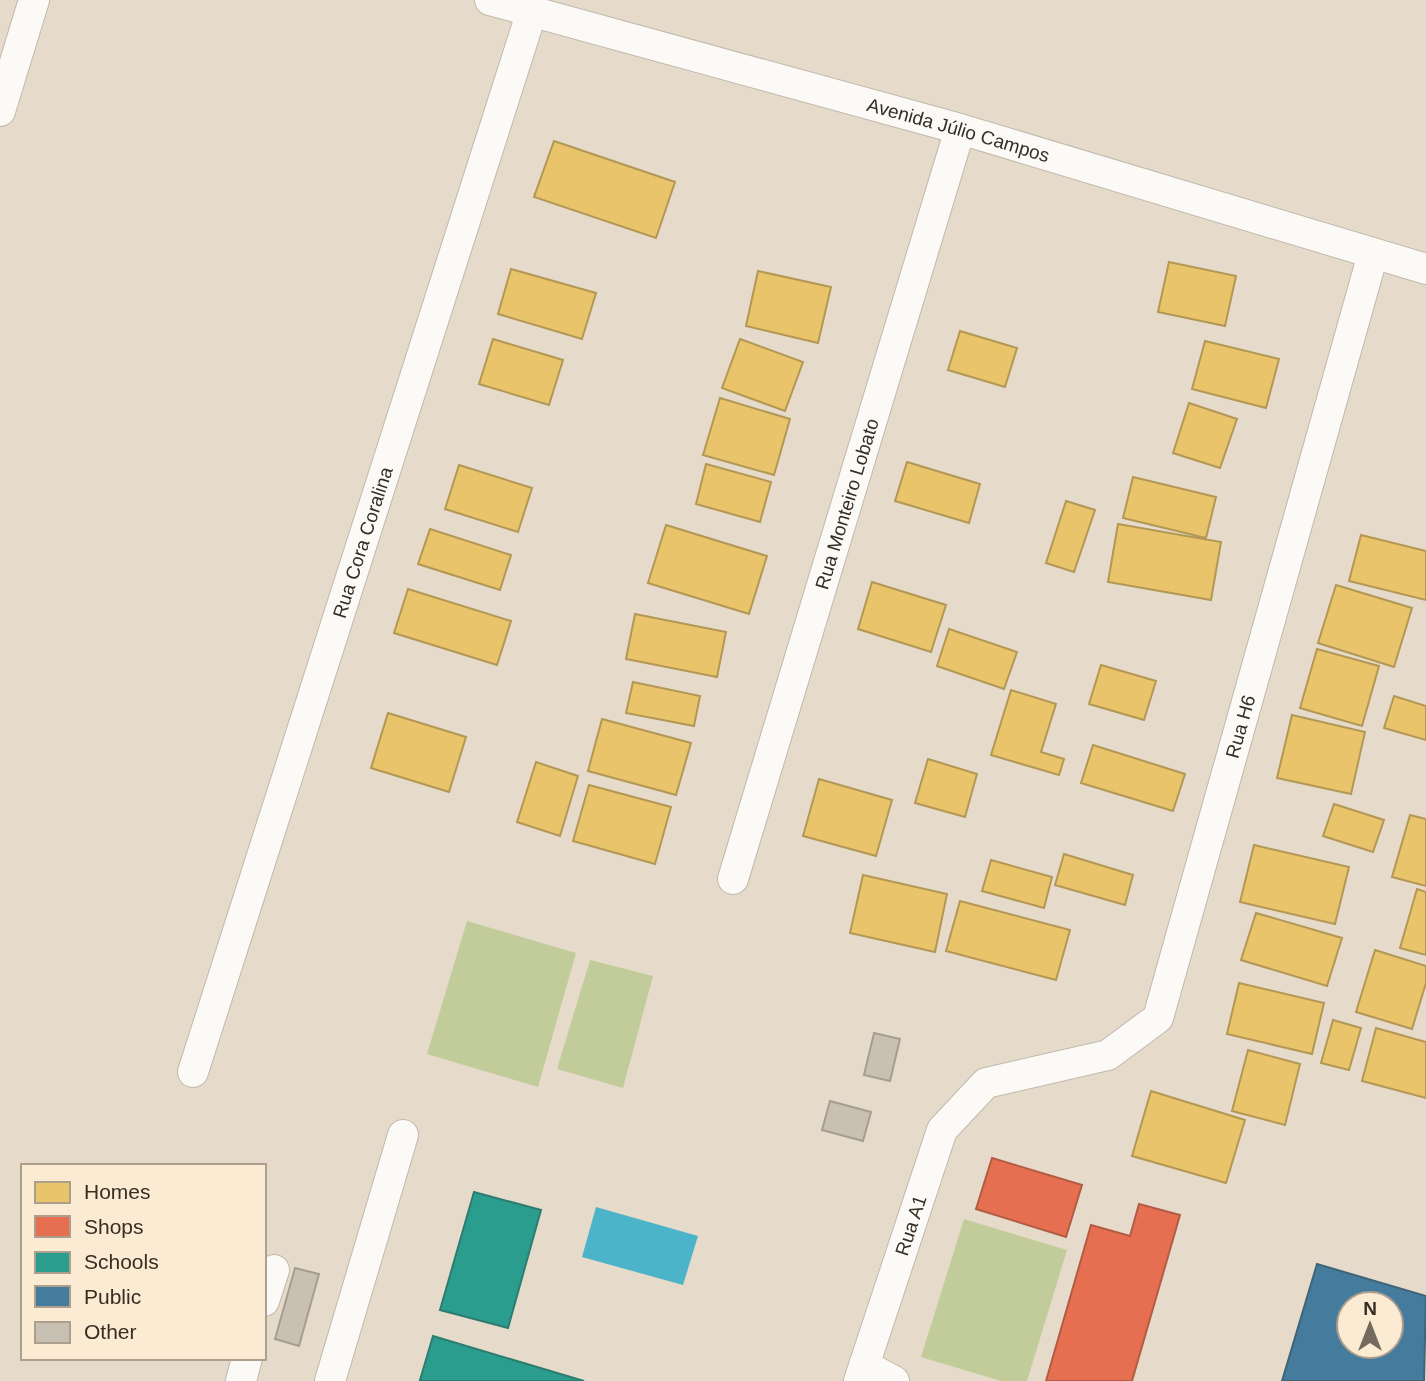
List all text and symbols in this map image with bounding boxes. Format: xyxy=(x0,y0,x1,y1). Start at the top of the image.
street label: Avenida Júlio Campos xyxy=(865,94,1052,166)
street label: Rua Monteiro Lobato xyxy=(811,416,882,592)
street label: Rua Cora Coralina xyxy=(328,464,396,621)
street label: Rua H6 xyxy=(1221,693,1259,760)
legend xyxy=(21,1164,266,1360)
text: Homes xyxy=(84,1180,151,1203)
street label: Rua A1 xyxy=(891,1192,930,1258)
text: Shops xyxy=(84,1215,144,1238)
text: Schools xyxy=(84,1250,159,1273)
text: Public xyxy=(84,1285,141,1308)
north arrow xyxy=(1335,1290,1405,1360)
text: N xyxy=(1363,1298,1377,1319)
text: Other xyxy=(84,1320,137,1343)

